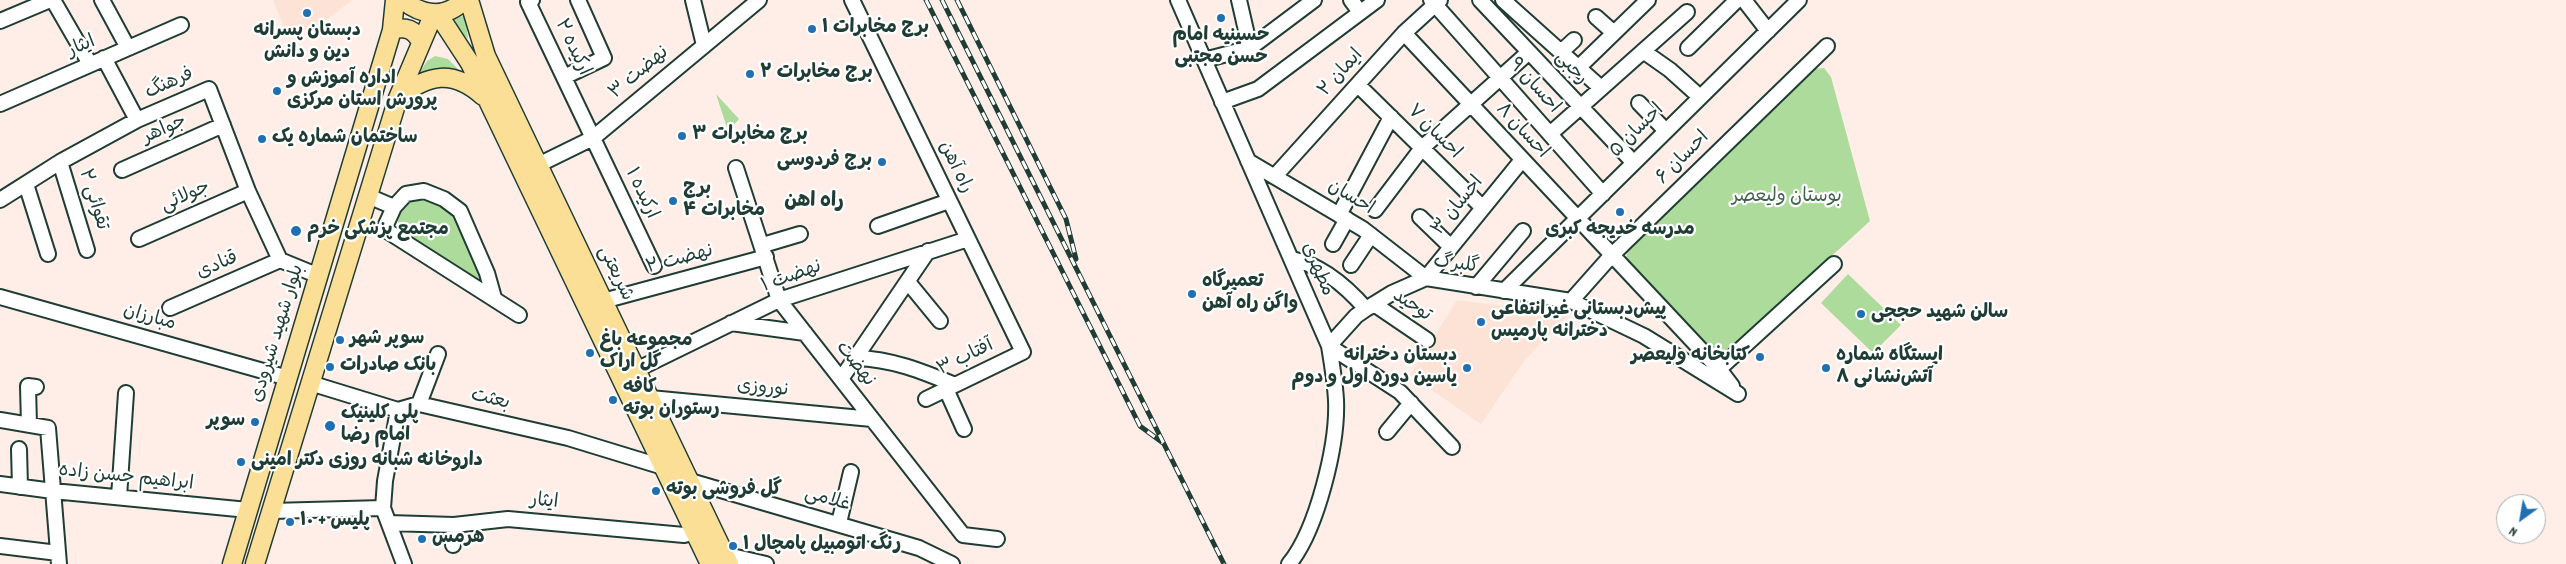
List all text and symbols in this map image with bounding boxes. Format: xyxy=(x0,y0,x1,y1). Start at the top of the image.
marker: دبستان پسرانه دین و دانش xyxy=(301,7,313,19)
marker: حسینیه امام حسن مجتبی xyxy=(1215,12,1227,24)
street label: ارکیده ۲ xyxy=(548,16,594,80)
place label: برج مخابرات ۱ xyxy=(822,18,929,40)
place label: دبستان پسرانه دین و دانش xyxy=(253,21,361,65)
marker: برج مخابرات ۱ xyxy=(806,23,818,35)
place label: حسینیه امام حسن مجتبی xyxy=(1173,26,1269,70)
street label: ایثار xyxy=(65,32,99,64)
street label: نهضت ۳ xyxy=(605,42,675,106)
street label: ایمان ۲ xyxy=(1315,45,1369,103)
street label: رجبی xyxy=(1549,47,1591,91)
street label: احسان ۹ xyxy=(1502,55,1564,119)
place label: برج مخابرات ۲ xyxy=(760,63,873,85)
street label: فرهنگ xyxy=(142,64,198,106)
marker: برج مخابرات ۲ xyxy=(744,68,756,80)
place label: اداره آموزش و پرورش استان مرکزی xyxy=(287,69,437,113)
marker: اداره آموزش و پرورش استان مرکزی xyxy=(271,85,283,97)
street label: احسان ۸ xyxy=(1490,99,1552,165)
street label: احسان ۵ xyxy=(1606,100,1670,164)
street label: احسان ۷ xyxy=(1401,101,1465,165)
street label: جواهر xyxy=(139,111,191,151)
place label: برج مخابرات ۳ xyxy=(692,125,808,147)
place label: ساختمان شماره یک xyxy=(272,128,417,150)
street label: احسان ۶ xyxy=(1653,128,1715,190)
marker: برج مخابرات ۳ xyxy=(676,130,688,142)
marker: ساختمان شماره یک xyxy=(256,133,268,145)
street label: راه آهن xyxy=(932,138,976,198)
place label: برج فردوسی xyxy=(777,151,872,173)
marker: برج فردوسی xyxy=(876,156,888,168)
street label: ارکیده ۱ xyxy=(618,165,662,223)
street label: تقوائی ۲ xyxy=(72,167,112,233)
street label: احسان ۳ xyxy=(1428,173,1490,241)
street label: احسان xyxy=(1323,176,1377,222)
street label: جولائی xyxy=(158,177,214,219)
place label: برج مخابرات ۴ xyxy=(683,179,765,223)
park label: بوستان ولیعصر xyxy=(1732,187,1842,209)
district label: راه اهن xyxy=(784,191,844,215)
marker: برج مخابرات ۴ xyxy=(667,195,679,207)
marker: مدرسه خدیجه کبری xyxy=(1614,206,1626,218)
place label: مجتمع پزشکی خرم xyxy=(307,220,449,242)
place label: مدرسه خدیجه کبری xyxy=(1545,220,1695,242)
marker: مجتمع پزشکی خرم xyxy=(289,224,303,238)
street label: مطهری xyxy=(1295,240,1337,300)
street label: نهضت ۲ xyxy=(644,241,716,281)
street label: شریعتی xyxy=(591,243,637,305)
street label: قنادی xyxy=(194,248,242,286)
street label: گلبرگ xyxy=(1432,252,1480,280)
street label: نهضت ۱ xyxy=(759,257,825,299)
street label: بلوار شهید شیرودی xyxy=(247,262,311,406)
place label: تعمیرگاه واگن راه آهن xyxy=(1202,272,1298,316)
street label: توحید xyxy=(1387,286,1435,328)
marker: تعمیرگاه واگن راه آهن xyxy=(1186,288,1198,300)
place label: پیش‌دبستانی غیرانتفاعی دخترانه پارمیس xyxy=(1491,300,1666,344)
street label: مبارزان xyxy=(120,301,178,337)
place label: سالن شهید حججی xyxy=(1871,303,2008,325)
marker: سالن شهید حججی xyxy=(1855,308,1867,320)
marker: پیش‌دبستانی غیرانتفاعی دخترانه پارمیس xyxy=(1475,316,1487,328)
place label: سوپر شهر xyxy=(350,329,424,351)
place label: مجموعه باغ گل اراک xyxy=(600,331,693,375)
marker: سوپر شهر xyxy=(334,334,346,346)
street label: آفتاب ۳ xyxy=(934,336,998,382)
street label: نهضت xyxy=(829,338,879,392)
place label: دبستان دخترانه یاسین دوره اول و دوم xyxy=(1292,346,1457,390)
place label: کتابخانه ولیعصر xyxy=(1631,346,1750,368)
place label: ایستگاه شماره ۸ آتش‌نشانی xyxy=(1836,346,1943,390)
marker: مجموعه باغ گل اراک xyxy=(584,347,596,359)
marker: کتابخانه ولیعصر xyxy=(1754,351,1766,363)
place label: بانک صادرات xyxy=(340,356,436,378)
marker: بانک صادرات xyxy=(324,361,336,373)
marker: دبستان دخترانه یاسین دوره اول و دوم xyxy=(1461,362,1473,374)
marker: ایستگاه شماره ۸ آتش‌نشانی xyxy=(1820,362,1832,374)
street label: نوروزی xyxy=(736,376,790,404)
place label: کافه رستوران بوته xyxy=(623,378,720,422)
street label: بعثت xyxy=(468,385,512,417)
marker: کافه رستوران بوته xyxy=(607,394,619,406)
place label: پلی کلینیک امام رضا xyxy=(341,404,419,448)
place label: سوپر xyxy=(207,411,245,433)
marker: سوپر xyxy=(249,416,261,428)
marker: پلی کلینیک امام رضا xyxy=(323,419,337,433)
place label: داروخانه شبانه روزی دکتر امینی xyxy=(251,451,483,473)
marker: داروخانه شبانه روزی دکتر امینی xyxy=(235,456,247,468)
street label: ابراهیم حسن زاده xyxy=(57,461,195,497)
place label: گل فروشی بوته xyxy=(666,480,782,502)
street label: غلامی xyxy=(802,484,852,518)
marker: گل فروشی بوته xyxy=(650,485,662,497)
street label: ایثار xyxy=(529,490,559,516)
north arrow xyxy=(2496,494,2546,544)
place label: پلیس + ۱۰ xyxy=(300,511,370,533)
marker: پلیس + ۱۰ xyxy=(284,516,296,528)
text: N xyxy=(2505,521,2522,541)
place label: هرمس xyxy=(432,528,484,550)
marker: هرمس xyxy=(416,533,428,545)
place label: رنگ اتومبیل پامچال ۱ xyxy=(743,535,901,557)
marker: رنگ اتومبیل پامچال ۱ xyxy=(727,540,739,552)

